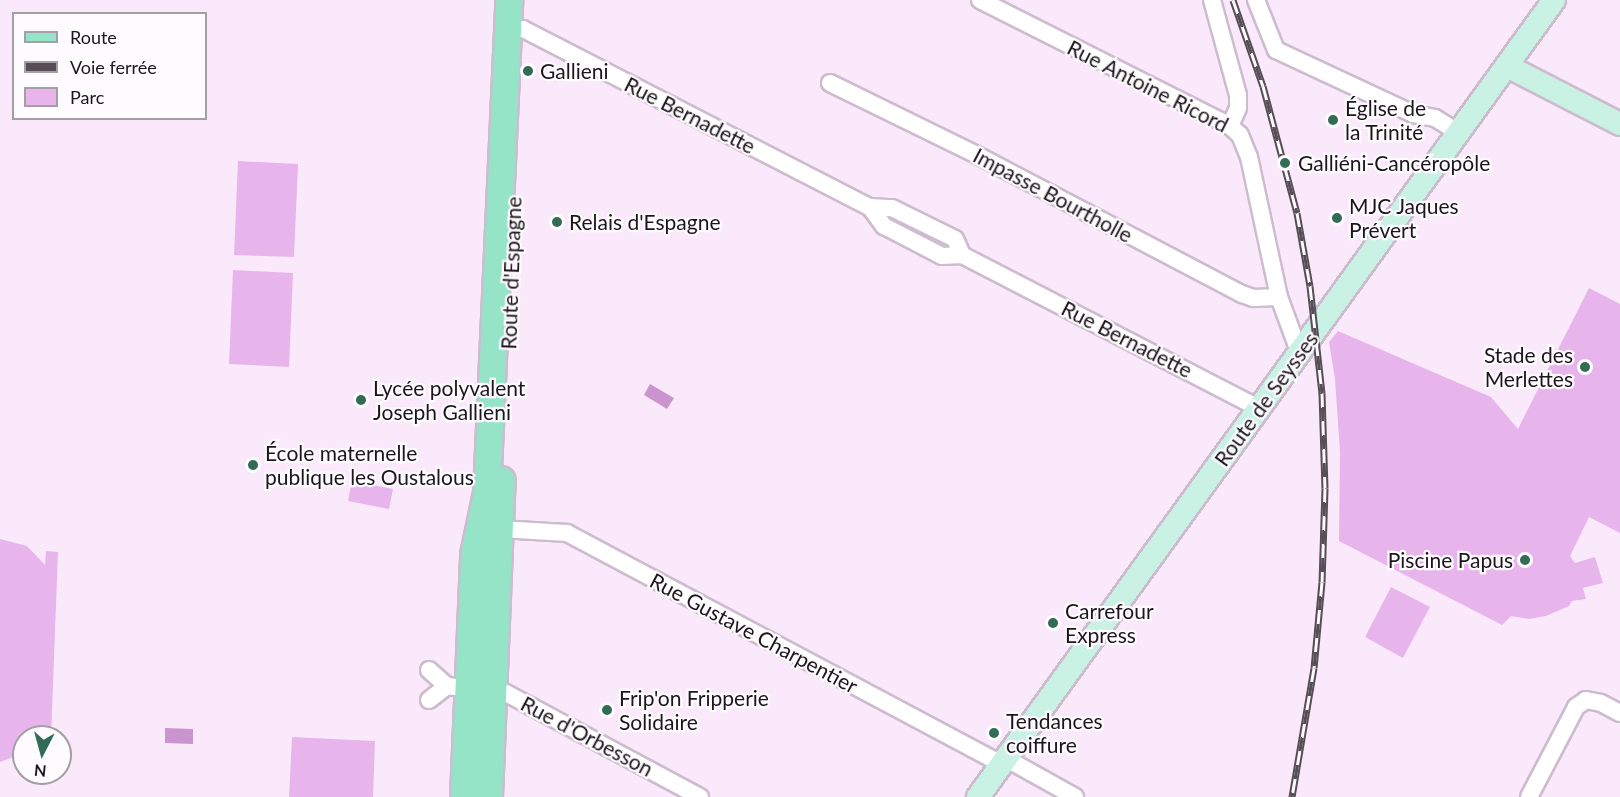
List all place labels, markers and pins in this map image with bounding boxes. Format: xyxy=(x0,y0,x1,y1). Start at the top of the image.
place label: Gallieni xyxy=(540,58,609,84)
marker: Gallieni xyxy=(521,64,535,78)
place label: Église de la Trinité xyxy=(1345,95,1426,145)
marker: Église de la Trinité xyxy=(1326,113,1340,127)
place label: Galliéni-Cancéropôle xyxy=(1298,150,1490,176)
marker: Galliéni-Cancéropôle xyxy=(1276,154,1294,172)
place label: MJC Jaques Prévert xyxy=(1349,193,1459,243)
place label: Relais d'Espagne xyxy=(569,209,720,235)
marker: MJC Jaques Prévert xyxy=(1330,211,1344,225)
marker: Relais d'Espagne xyxy=(550,215,564,229)
place label: Stade des Merlettes xyxy=(1484,342,1573,392)
marker: Stade des Merlettes xyxy=(1578,360,1592,374)
place label: Lycée polyvalent Joseph Gallieni xyxy=(373,375,525,425)
marker: Lycée polyvalent Joseph Gallieni xyxy=(354,393,368,407)
place label: École maternelle publique les Oustalous xyxy=(265,440,474,490)
marker: École maternelle publique les Oustalous xyxy=(246,458,260,472)
place label: Piscine Papus xyxy=(1388,547,1513,573)
marker: Piscine Papus xyxy=(1518,553,1532,567)
place label: Carrefour Express xyxy=(1065,598,1154,648)
marker: Carrefour Express xyxy=(1046,616,1060,630)
place label: Frip'on Fripperie Solidaire xyxy=(619,685,769,735)
marker: Frip'on Fripperie Solidaire xyxy=(600,703,614,717)
place label: Tendances coiffure xyxy=(1006,708,1103,758)
marker: Tendances coiffure xyxy=(987,726,1001,740)

